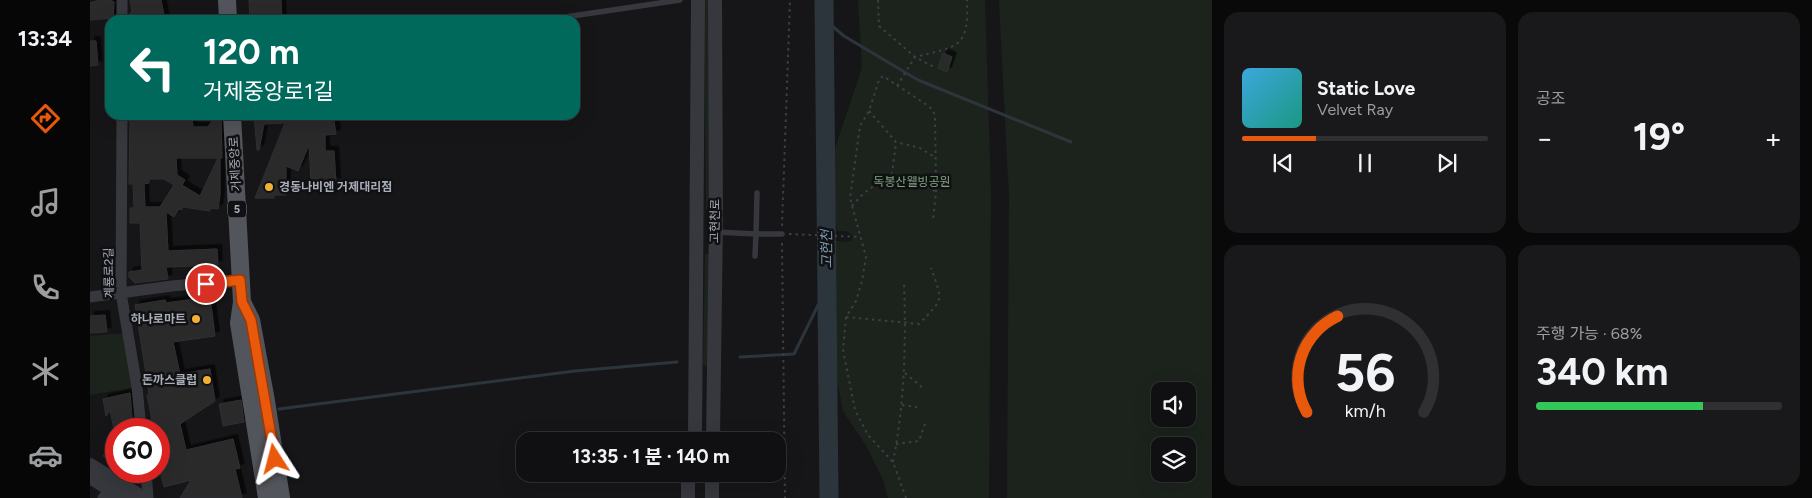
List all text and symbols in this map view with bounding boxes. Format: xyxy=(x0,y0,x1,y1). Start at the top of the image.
text: 13:34 xyxy=(18,25,72,52)
text: 120 m xyxy=(203,31,300,73)
icon: left xyxy=(120,35,185,100)
text: Static Love xyxy=(1317,77,1415,100)
text: 거제중앙로1길 xyxy=(203,78,334,105)
text: 공조 xyxy=(1536,89,1565,108)
text: Velvet Ray xyxy=(1317,100,1393,119)
icon: directions xyxy=(28,101,63,136)
text: 19° xyxy=(1633,114,1685,160)
text: − xyxy=(1536,121,1553,155)
text: + xyxy=(1765,121,1782,155)
street label: 거제중앙로 xyxy=(227,136,243,192)
icon: previous xyxy=(1269,149,1297,177)
icon: pause xyxy=(1351,149,1379,177)
icon: next xyxy=(1433,149,1461,177)
park label: 독봉산웰빙공원 xyxy=(873,175,951,189)
place label: 경동나비엔 거제대리점 xyxy=(279,180,392,194)
marker: 경동나비엔 거제대리점 xyxy=(263,181,275,193)
icon: music xyxy=(28,185,63,220)
street label: 고현천로 xyxy=(708,199,722,243)
road number: 5 xyxy=(228,200,246,218)
water label: 고현천 xyxy=(818,228,836,268)
street label: 계룡로2길 xyxy=(102,247,116,299)
pin xyxy=(185,263,227,305)
icon: phone xyxy=(28,270,63,305)
icon: arrive xyxy=(192,270,220,298)
place label: 하나로마트 xyxy=(131,312,186,326)
marker: 하나로마트 xyxy=(190,313,202,325)
text: 주행 가능 · 68% xyxy=(1536,324,1642,343)
text: 56 xyxy=(1335,342,1395,404)
text: 340 km xyxy=(1536,349,1668,395)
icon: climate xyxy=(28,354,63,389)
place label: 돈까스클럽 xyxy=(142,373,197,387)
marker: 돈까스클럽 xyxy=(201,374,213,386)
map controls xyxy=(1151,382,1196,482)
button: sound xyxy=(1151,382,1196,427)
text: km/h xyxy=(1345,400,1385,421)
speed limit sign: 60 xyxy=(105,418,170,483)
position arrow xyxy=(248,432,300,484)
button: layers xyxy=(1151,437,1196,482)
icon: car xyxy=(28,438,63,473)
text: 13:35 · 1 분 · 140 m xyxy=(572,445,730,468)

